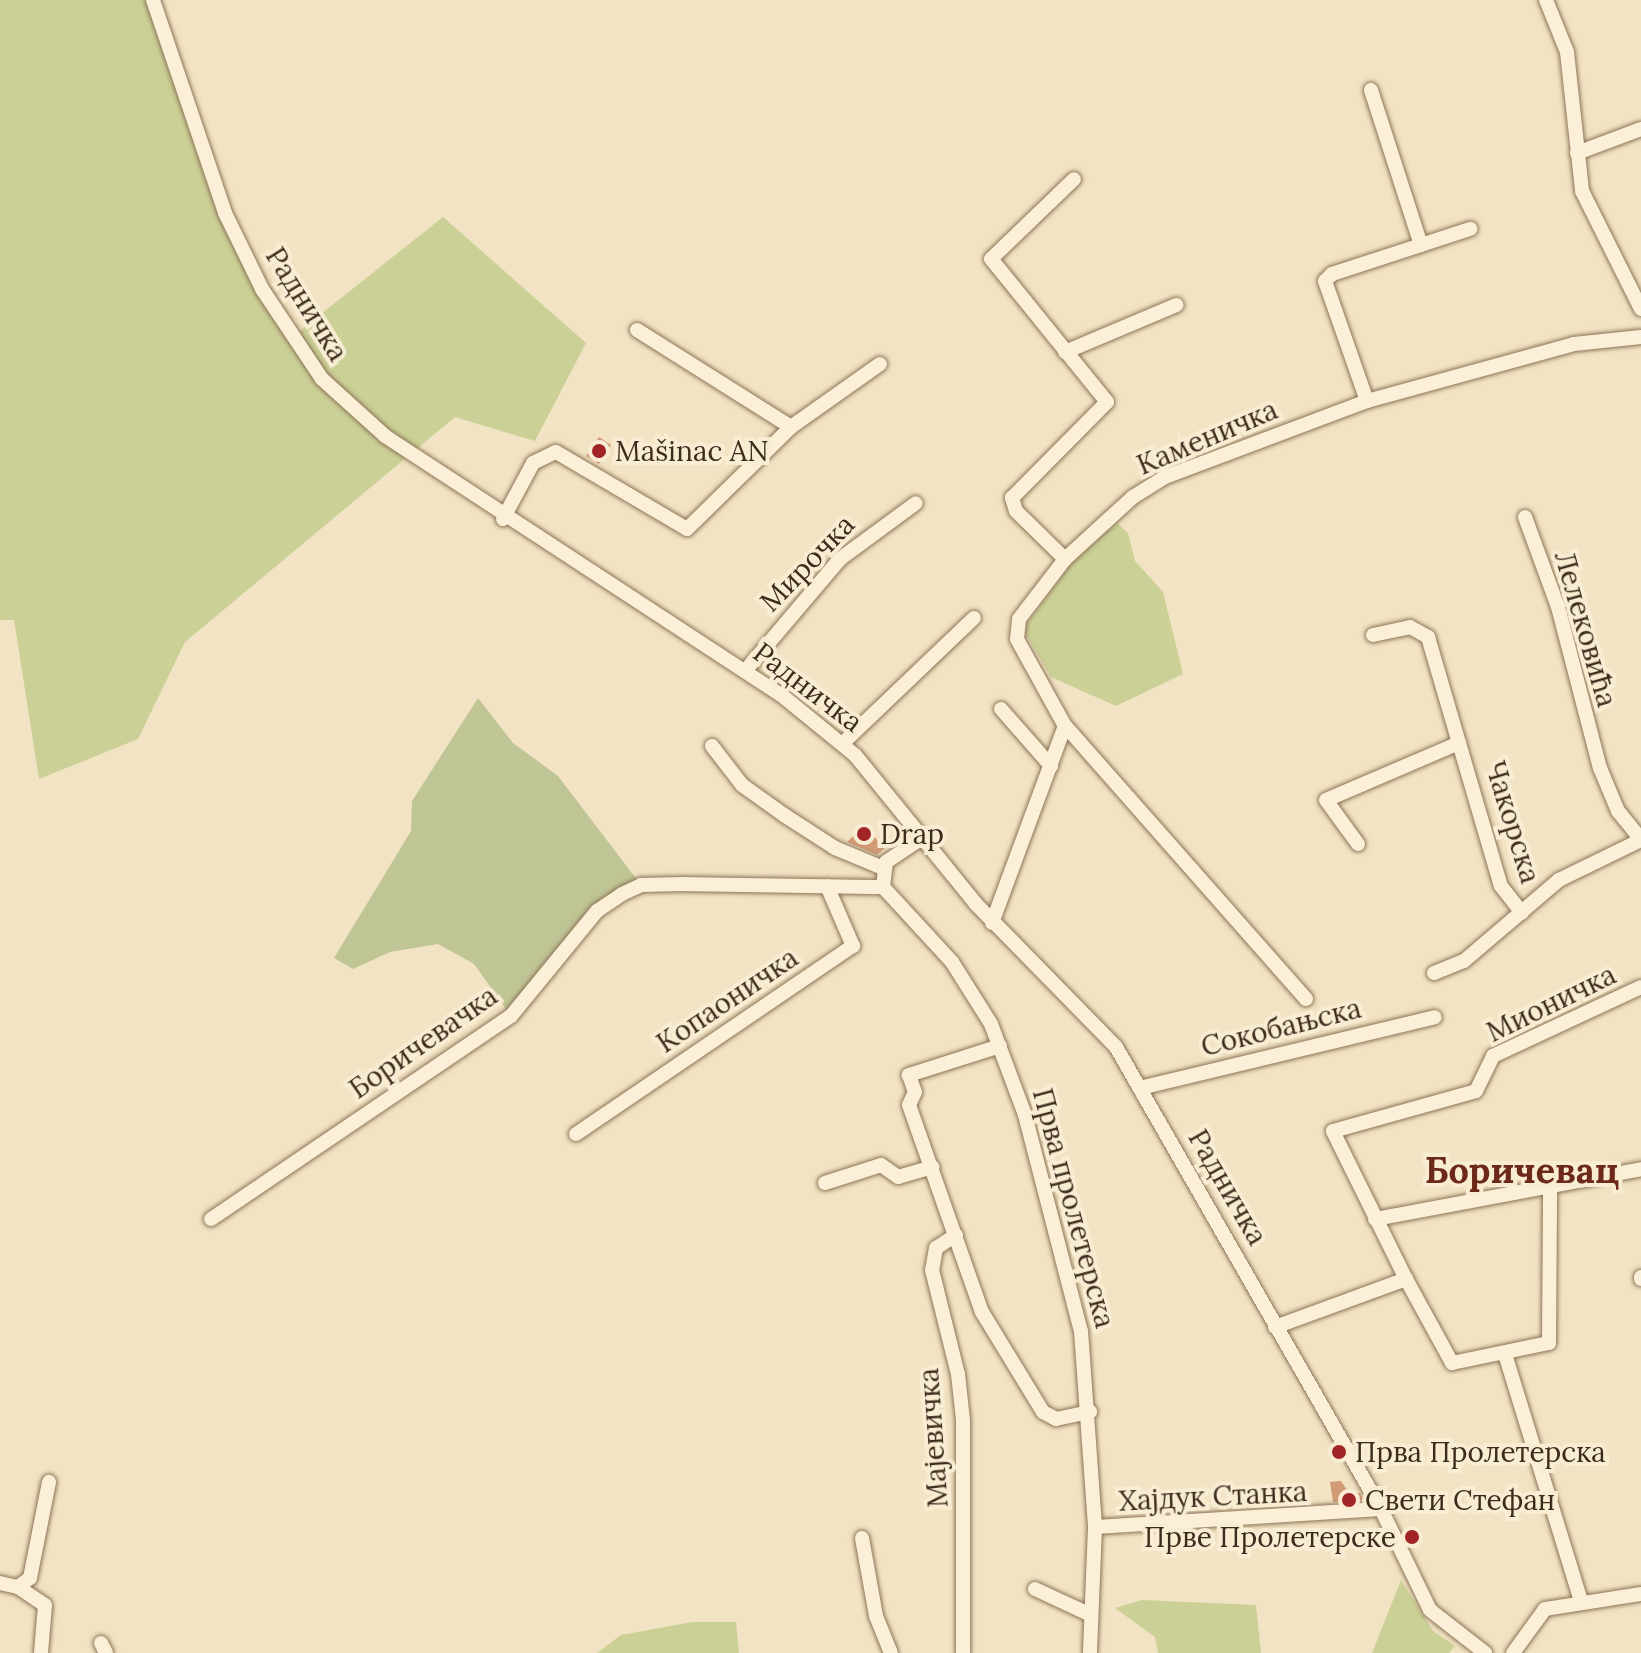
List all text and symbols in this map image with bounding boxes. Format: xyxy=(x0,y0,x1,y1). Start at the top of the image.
street label: Радничка xyxy=(259,241,355,367)
street label: Каменичка xyxy=(1132,392,1282,482)
place label: Mašinac AN xyxy=(615,434,769,468)
marker: Mašinac AN xyxy=(590,442,608,460)
street label: Мирочка xyxy=(753,508,861,618)
street label: Лелековића xyxy=(1548,547,1624,711)
street label: Радничка xyxy=(747,635,869,739)
street label: Чакорска xyxy=(1478,757,1548,887)
place label: Drap xyxy=(880,817,944,851)
marker: Drap xyxy=(855,825,873,843)
street label: Копаоничка xyxy=(650,940,804,1060)
street label: Мионичка xyxy=(1481,957,1621,1049)
street label: Боричевачка xyxy=(343,979,503,1105)
street label: Сокобањска xyxy=(1198,991,1364,1063)
street label: Прва пролетерска xyxy=(1026,1085,1122,1331)
street label: Радничка xyxy=(1181,1123,1275,1251)
district label: Боричевац xyxy=(1425,1149,1619,1193)
street label: Мајевичка xyxy=(911,1367,955,1509)
place label: Прва Пролетерска xyxy=(1355,1435,1606,1469)
marker: Прва Пролетерска xyxy=(1330,1443,1348,1461)
street label: Хајдук Станка xyxy=(1118,1474,1308,1518)
place label: Свети Стефан xyxy=(1365,1483,1555,1517)
marker: Свети Стефан xyxy=(1340,1491,1358,1509)
place label: Прве Пролетерске xyxy=(1144,1520,1396,1554)
marker: Прве Пролетерске xyxy=(1403,1528,1421,1546)

